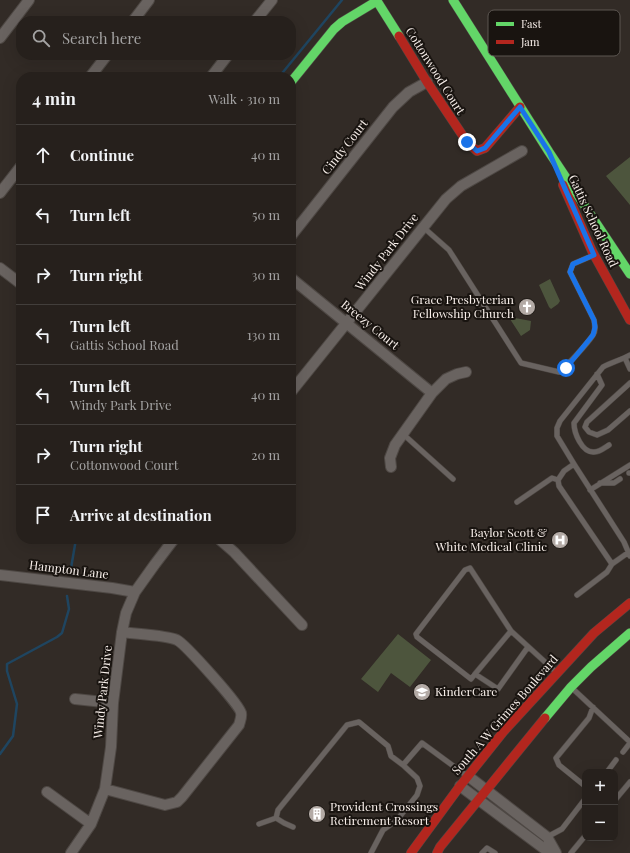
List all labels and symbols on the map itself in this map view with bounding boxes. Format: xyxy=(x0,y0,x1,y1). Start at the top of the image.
legend xyxy=(488,10,620,56)
text: Fast xyxy=(521,16,541,31)
street label: Cottonwood Court xyxy=(403,24,470,118)
text: Jam xyxy=(520,34,540,49)
street label: Cindy Court xyxy=(318,115,371,177)
route end xyxy=(458,133,476,151)
street label: Gattis School Road xyxy=(565,172,622,269)
street label: Windy Park Drive xyxy=(350,210,421,294)
place label: Grace Presbyterian Fellowship Church xyxy=(411,291,514,321)
street label: Breezy Court xyxy=(338,296,404,353)
church icon: Grace Presbyterian Fellowship Church xyxy=(517,297,537,317)
route start xyxy=(557,359,575,377)
place label: Baylor Scott & White Medical Clinic xyxy=(435,524,547,554)
hospital icon: Baylor Scott & White Medical Clinic xyxy=(550,530,570,550)
street label: Hampton Lane xyxy=(29,556,110,582)
street label: Windy Park Drive xyxy=(89,644,115,740)
street label: South A W Grimes Boulevard xyxy=(448,651,561,778)
school or university icon: KinderCare xyxy=(412,682,432,702)
place label: KinderCare xyxy=(435,683,497,699)
place label: Provident Crossings Retirement Resort xyxy=(330,798,438,828)
building icon: Provident Crossings Retirement Resort xyxy=(307,804,327,824)

